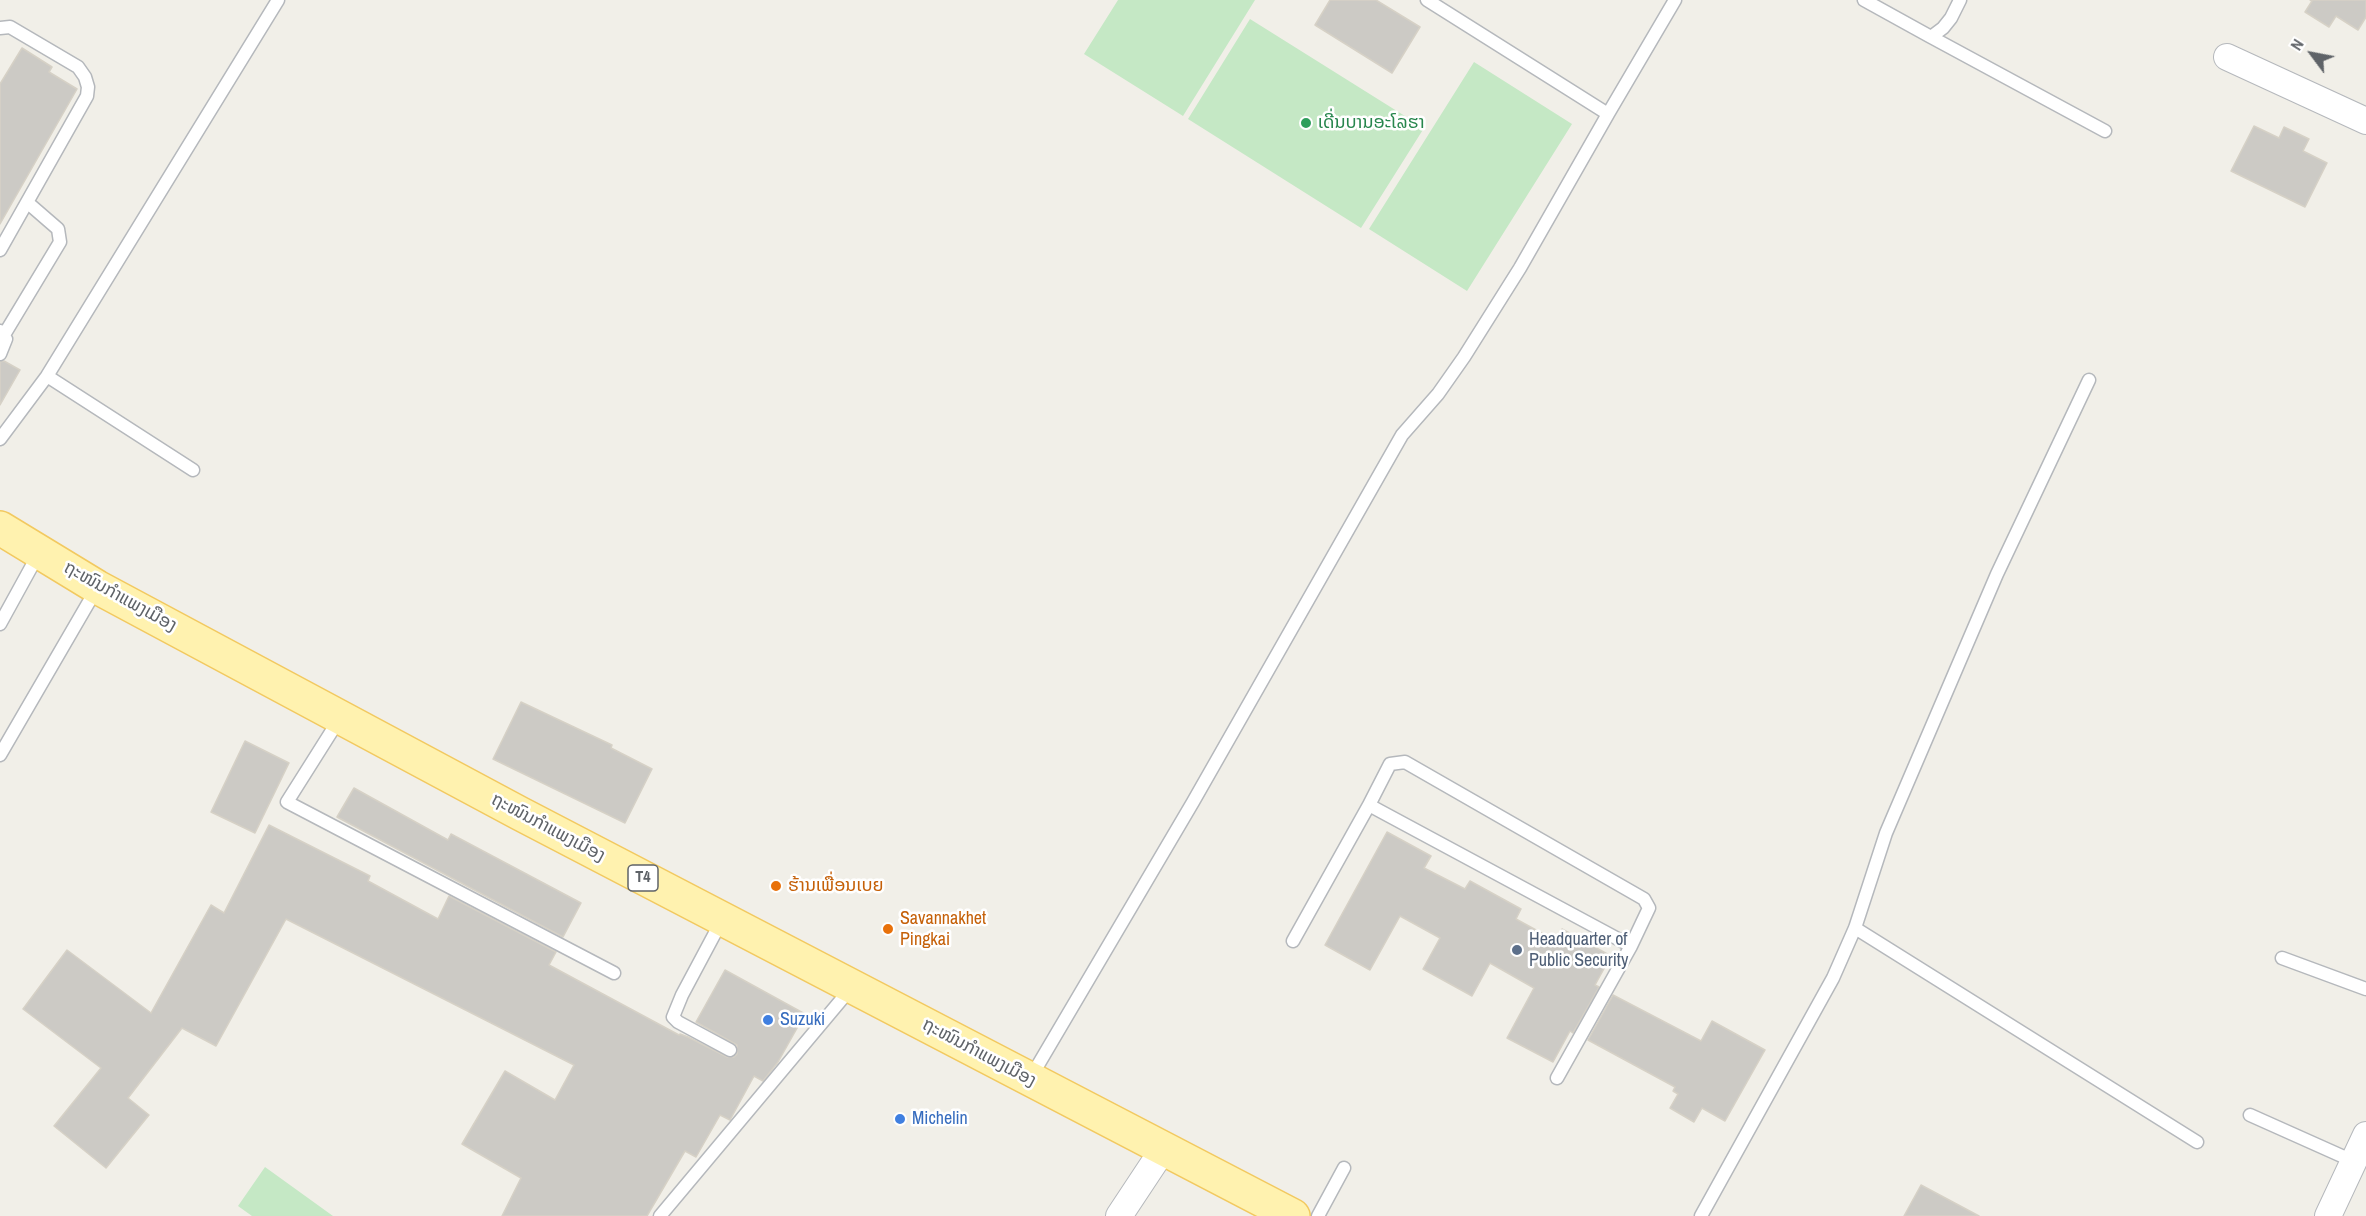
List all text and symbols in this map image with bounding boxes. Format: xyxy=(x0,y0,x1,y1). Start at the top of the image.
north arrow xyxy=(2282,24,2342,84)
text: N xyxy=(2285,35,2309,54)
place label: ເດີ່ນບານອະໂລຮາ xyxy=(1318,112,1425,134)
marker: ເດີ່ນບານອະໂລຮາ xyxy=(1299,116,1313,130)
street label: ຖະໜົນກຳແພງເມືອງ xyxy=(60,557,180,637)
street label: ຖະໜົນກຳແພງເມືອງ xyxy=(487,789,609,867)
road number: T4 xyxy=(628,865,658,891)
place label: ຮ້ານເພື່ອນເບຍ xyxy=(788,875,884,897)
marker: ຮ້ານເພື່ອນເບຍ xyxy=(769,879,783,893)
place label: Savannakhet Pingkai xyxy=(900,908,986,950)
marker: Savannakhet Pingkai xyxy=(881,922,895,936)
place label: Headquarter of Public Security xyxy=(1529,929,1628,972)
marker: Headquarter of Public Security xyxy=(1510,943,1524,957)
place label: Suzuki xyxy=(780,1009,825,1031)
marker: Suzuki xyxy=(761,1013,775,1027)
street label: ຖະໜົນກຳແພງເມືອງ xyxy=(918,1014,1040,1092)
place label: Michelin xyxy=(912,1108,968,1130)
marker: Michelin xyxy=(893,1112,907,1126)

